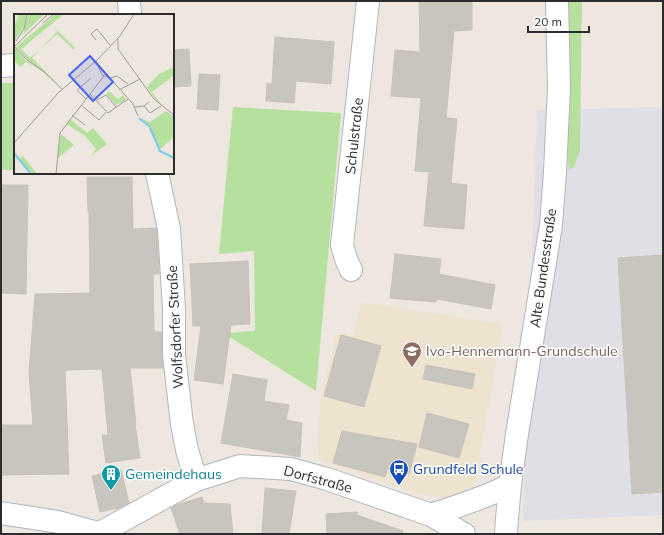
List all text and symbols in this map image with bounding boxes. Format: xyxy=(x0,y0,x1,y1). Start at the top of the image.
scale bar xyxy=(528,8,589,34)
inset map xyxy=(14,14,174,174)
text: 20 m xyxy=(534,14,562,29)
street label: Schulstraße xyxy=(341,97,367,175)
street label: Alte Bundesstraße xyxy=(526,207,560,329)
street label: Wolfsdorfer Straße xyxy=(163,265,187,389)
school or university icon: Ivo-Hennemann-Grundschule xyxy=(401,340,423,368)
place label: Ivo-Hennemann-Grundschule xyxy=(426,342,618,360)
bus stop icon: Grundfeld Schule xyxy=(388,458,410,486)
place label: Grundfeld Schule xyxy=(413,460,523,478)
street label: Dorfstraße xyxy=(282,461,354,497)
building icon: Gemeindehaus xyxy=(100,463,122,491)
place label: Gemeindehaus xyxy=(125,465,222,483)

